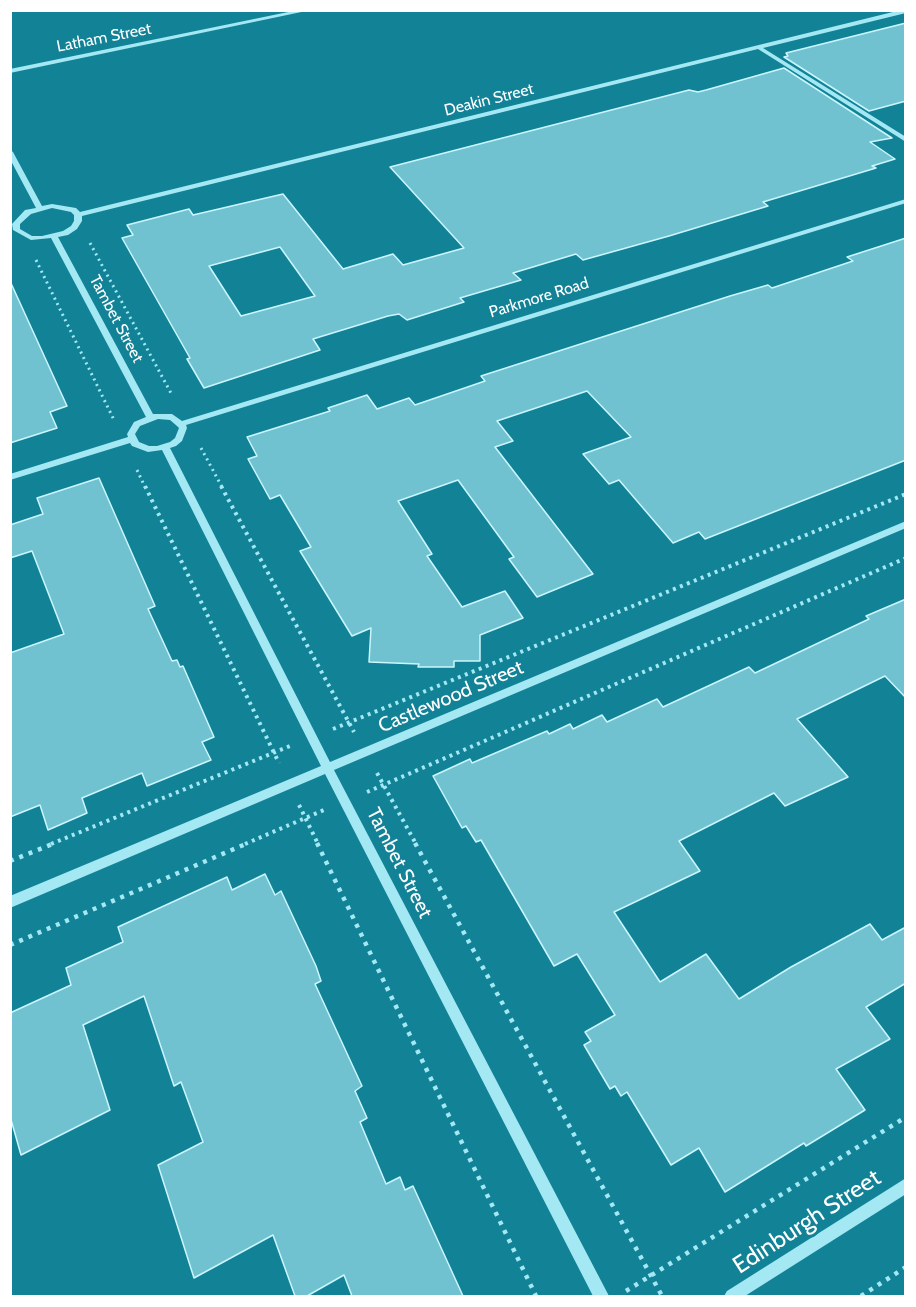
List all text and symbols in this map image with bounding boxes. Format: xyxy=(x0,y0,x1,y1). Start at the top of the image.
street label: Latham Street xyxy=(55,19,153,57)
street label: Deakin Street xyxy=(442,80,536,120)
street label: Tambet Street xyxy=(85,272,147,366)
street label: Parkmore Road xyxy=(487,274,591,322)
street label: Castlewood Street xyxy=(375,656,527,738)
street label: Tambet Street xyxy=(361,804,437,922)
street label: Edinburgh Street xyxy=(728,1164,886,1280)

